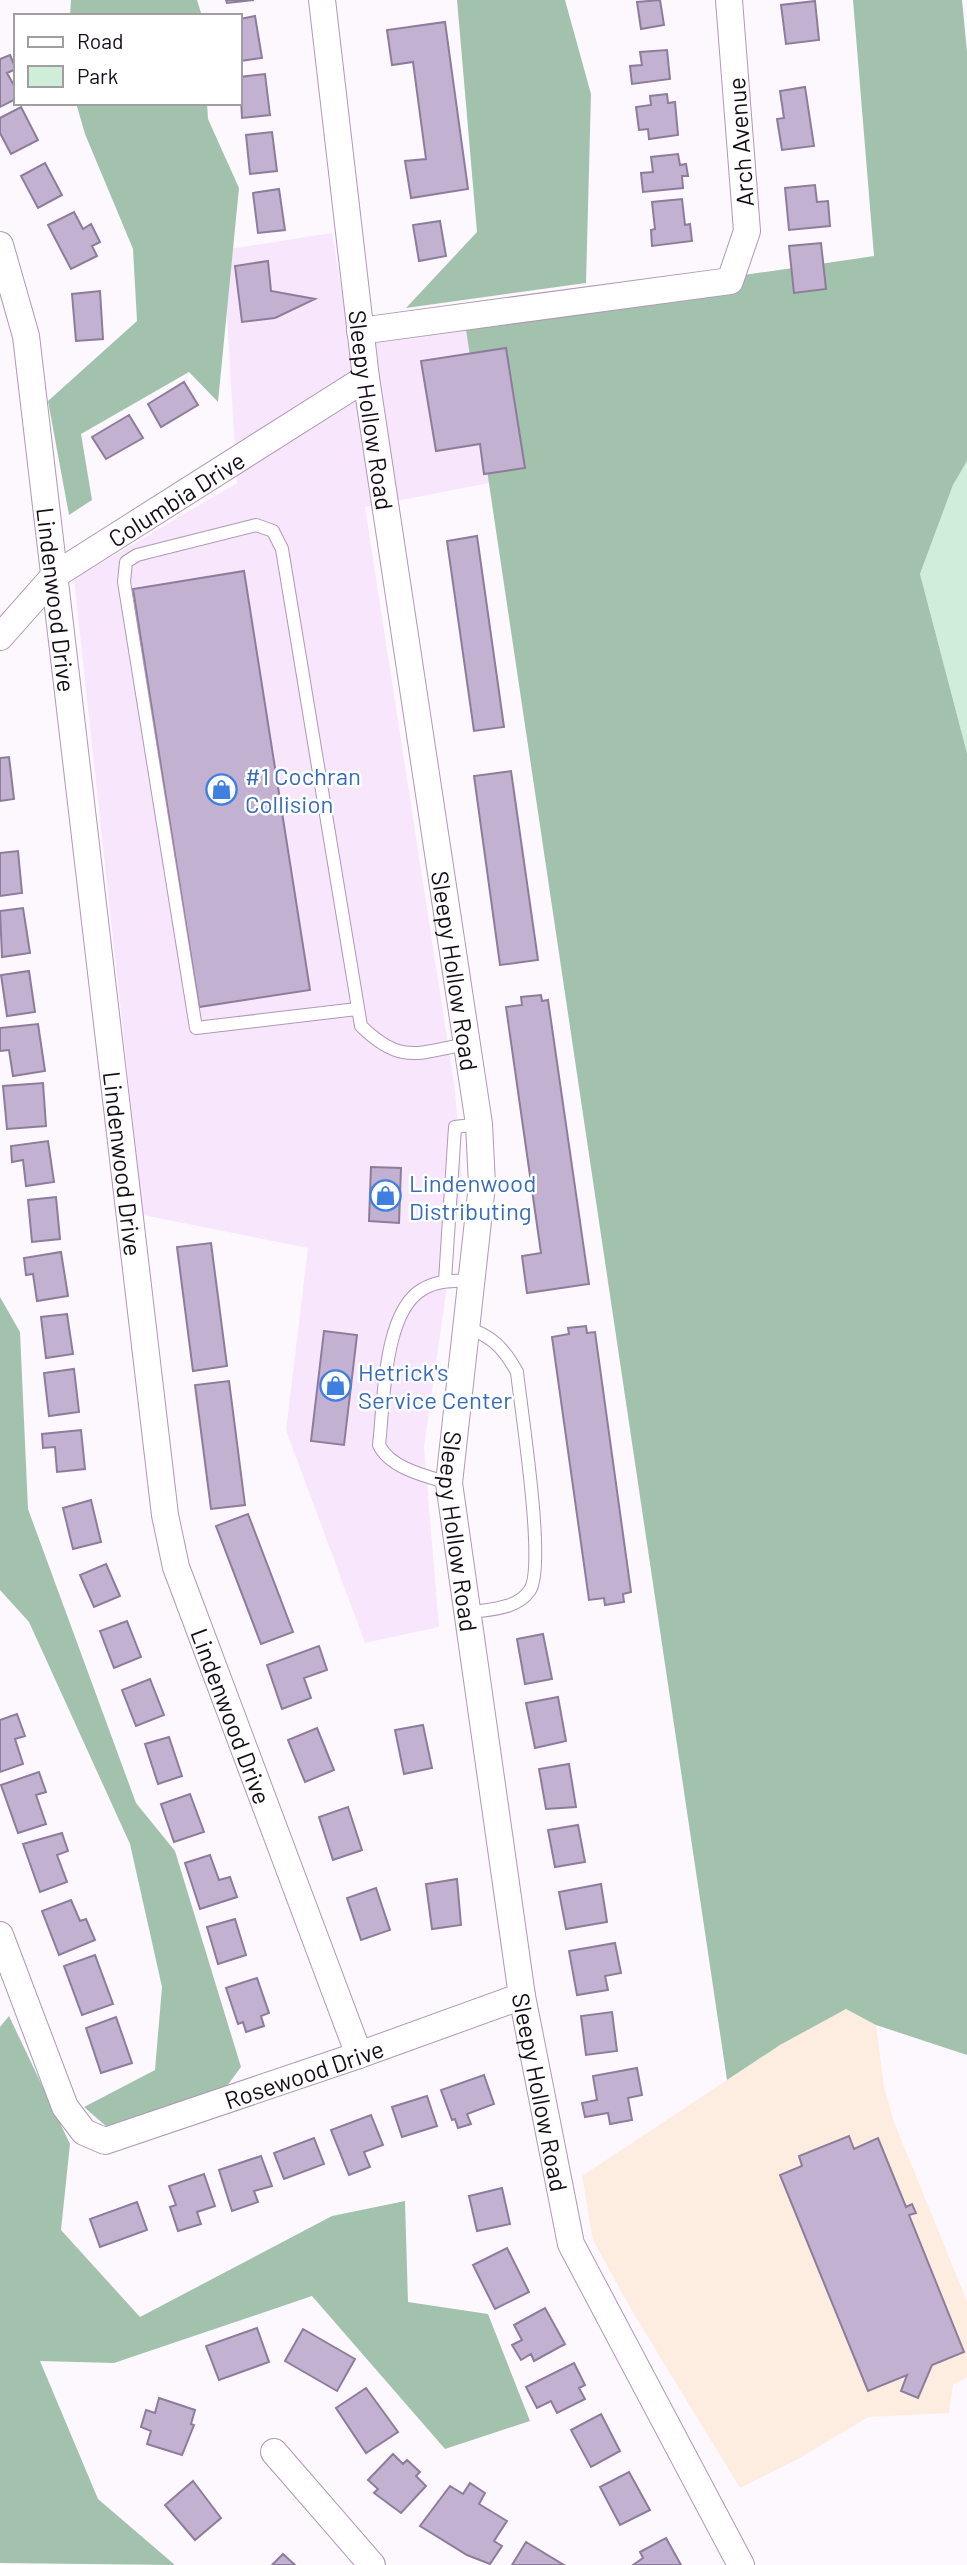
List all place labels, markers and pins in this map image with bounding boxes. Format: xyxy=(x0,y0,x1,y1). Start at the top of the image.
place label: #1 Cochran Collision xyxy=(245,761,361,818)
shop icon: #1 Cochran Collision xyxy=(205,772,239,806)
place label: Lindenwood Distributing xyxy=(409,1168,536,1225)
shop icon: Lindenwood Distributing xyxy=(369,1179,403,1213)
place label: Hetrick's Service Center xyxy=(358,1357,512,1414)
shop icon: Hetrick's Service Center xyxy=(318,1368,352,1402)

